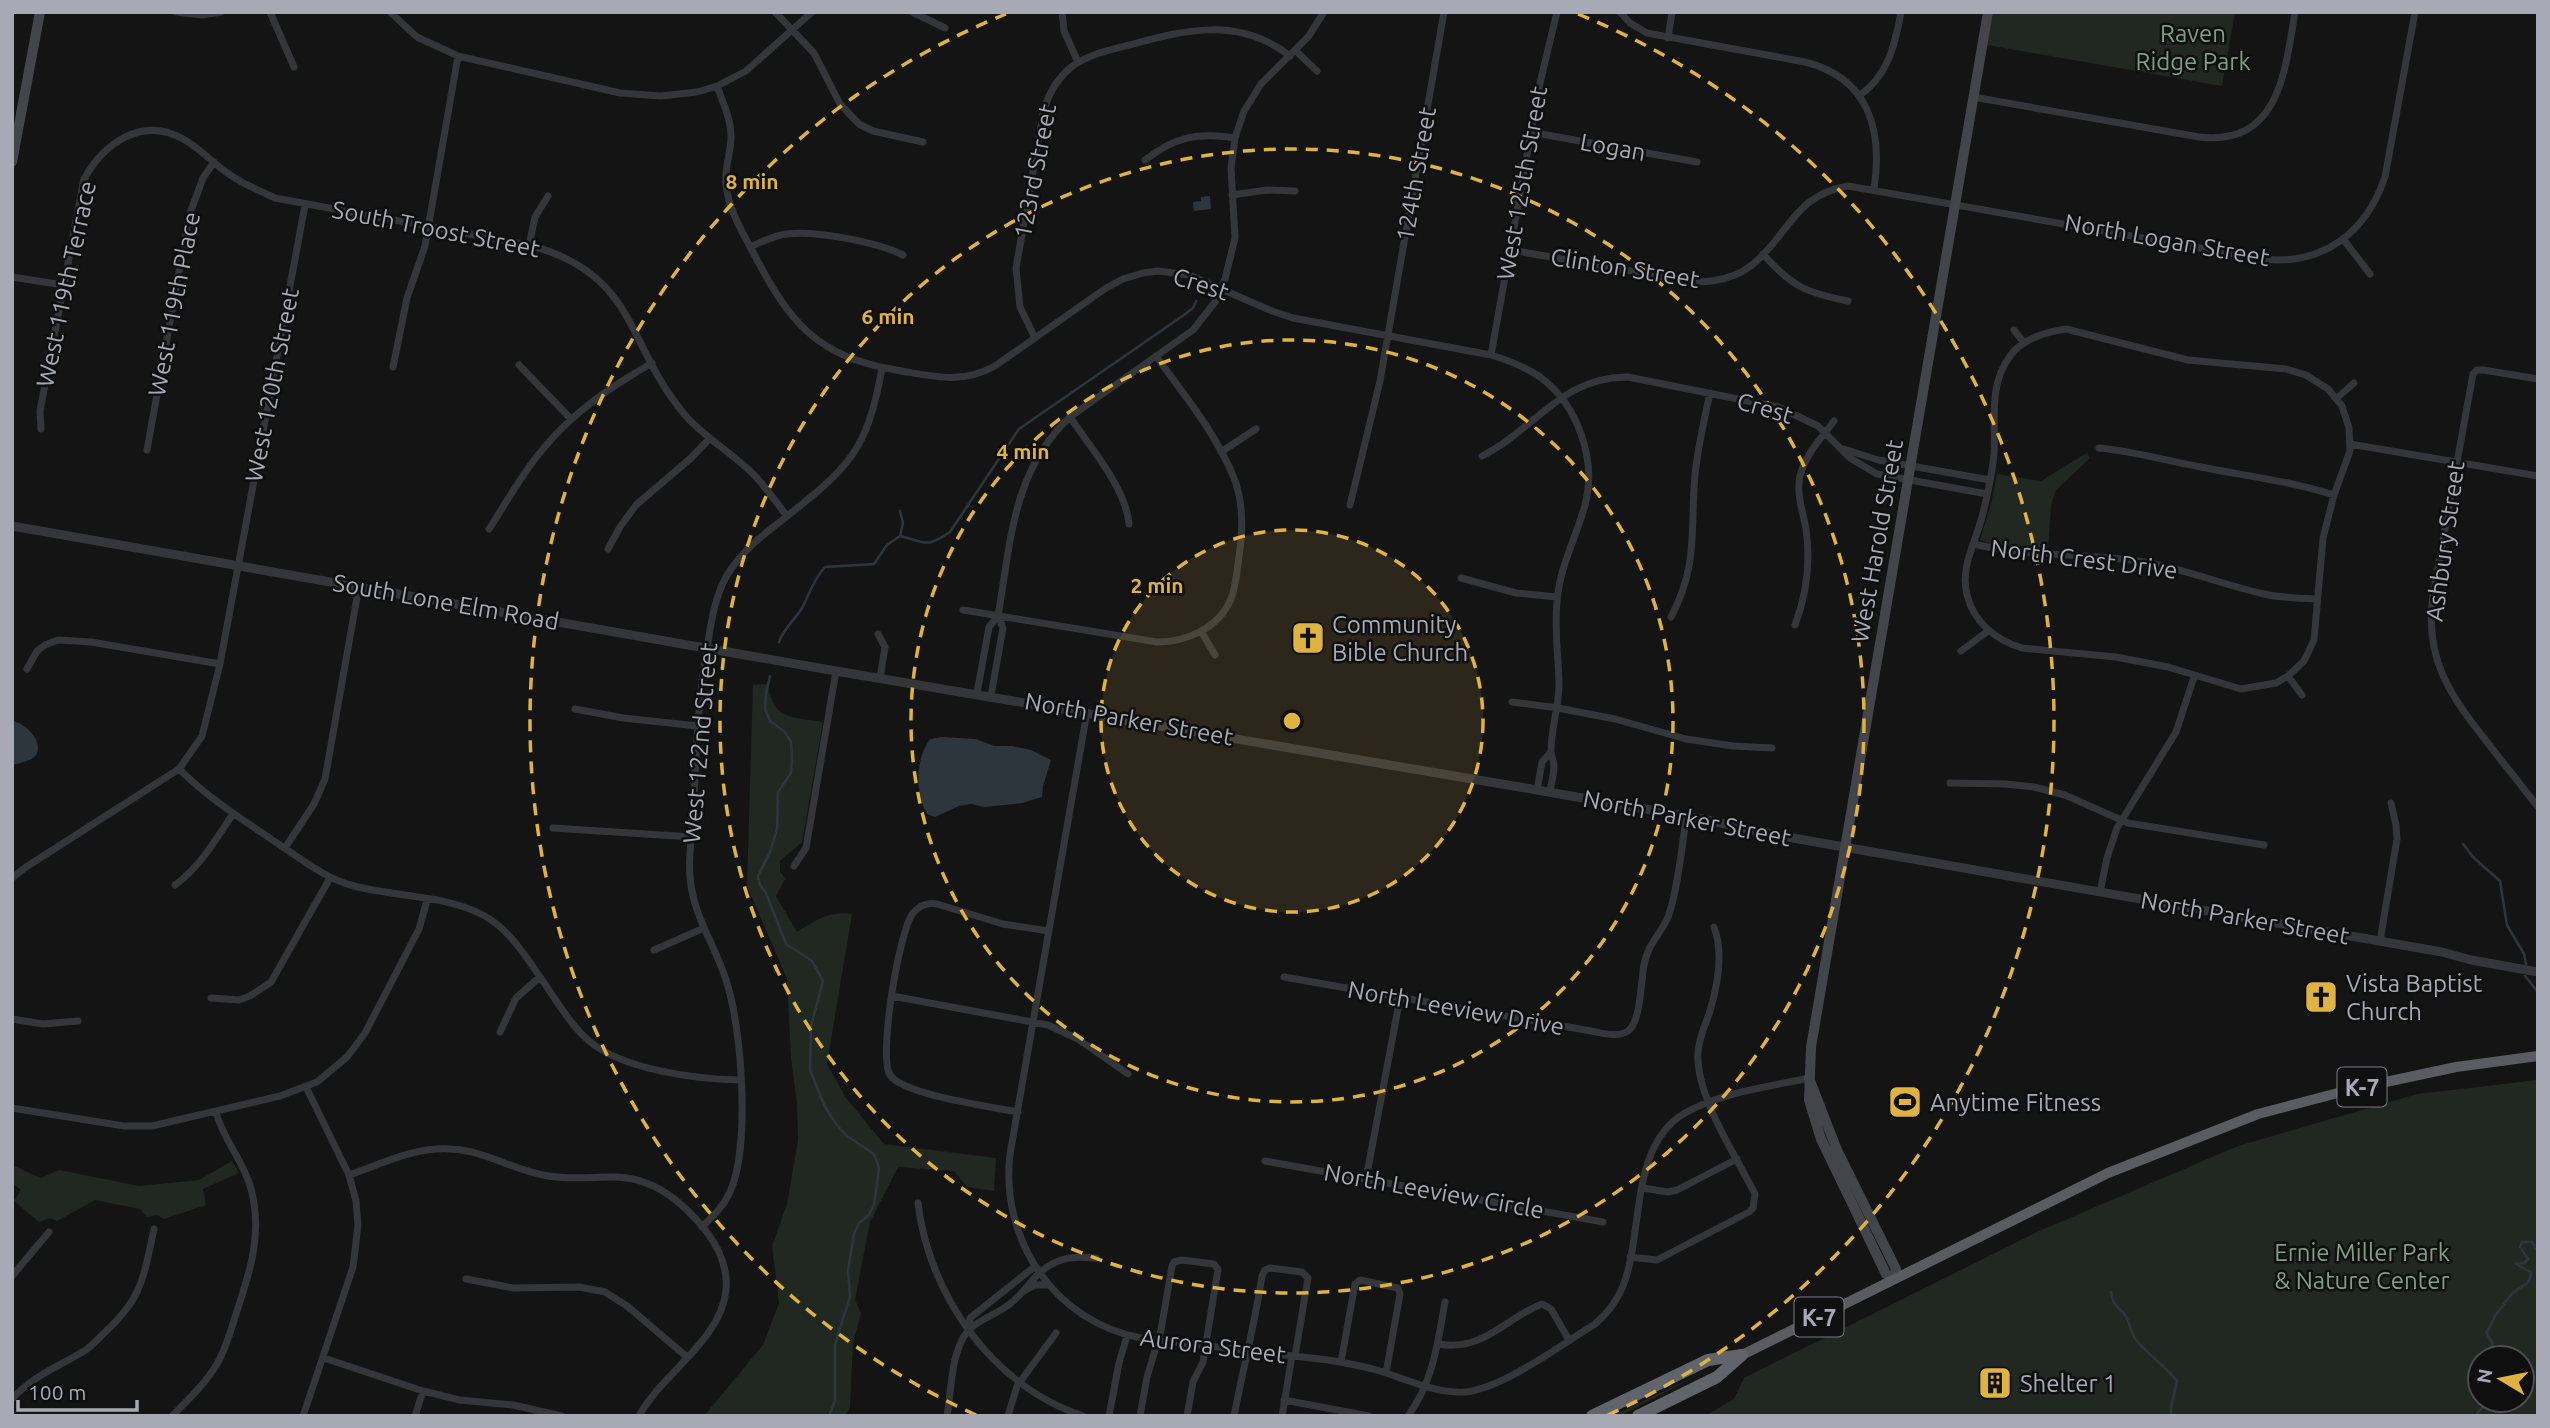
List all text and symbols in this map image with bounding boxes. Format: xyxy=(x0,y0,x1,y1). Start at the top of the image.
park label: Raven Ridge Park xyxy=(2135,20,2251,75)
street label: West 125th Street xyxy=(1492,83,1552,282)
street label: 123rd Street xyxy=(1009,101,1061,240)
street label: 124th Street xyxy=(1391,104,1441,243)
street label: Logan xyxy=(1578,128,1648,166)
text: 8 min xyxy=(725,169,779,193)
street label: West 119th Terrace xyxy=(31,179,101,389)
street label: South Troost Street xyxy=(330,196,543,262)
street label: North Logan Street xyxy=(2062,209,2272,271)
street label: West 119th Place xyxy=(143,210,205,398)
street label: Clinton Street xyxy=(1549,243,1702,293)
street label: Crest xyxy=(1170,262,1233,306)
street label: West 120th Street xyxy=(240,285,304,484)
text: 6 min xyxy=(861,304,915,328)
street label: Crest xyxy=(1734,387,1797,429)
street label: West Harold Street xyxy=(1846,437,1908,645)
text: 4 min xyxy=(996,439,1050,463)
street label: Ashbury Street xyxy=(2420,459,2470,623)
street label: North Crest Drive xyxy=(1989,534,2179,584)
street label: South Lone Elm Road xyxy=(331,569,561,635)
text: 2 min xyxy=(1130,573,1184,597)
place label: Community Bible Church xyxy=(1332,611,1468,666)
church icon: Community Bible Church xyxy=(1289,619,1327,657)
street label: West 122nd Street xyxy=(678,641,722,844)
street label: North Parker Street xyxy=(1023,687,1236,751)
centre of rings xyxy=(1280,709,1304,733)
street label: North Parker Street xyxy=(1581,785,1794,851)
street label: North Parker Street xyxy=(2139,886,2352,950)
place label: Vista Baptist Church xyxy=(2346,970,2483,1025)
street label: North Leeview Drive xyxy=(1346,976,1566,1040)
church icon: Vista Baptist Church xyxy=(2302,978,2340,1016)
road number: K-7 xyxy=(2338,1068,2386,1106)
sports icon: Anytime Fitness xyxy=(1886,1083,1924,1121)
place label: Anytime Fitness xyxy=(1930,1089,2101,1116)
street label: North Leeview Circle xyxy=(1322,1158,1546,1224)
park label: Ernie Miller Park & Nature Center xyxy=(2274,1239,2450,1294)
road number: K-7 xyxy=(1794,1298,1843,1336)
street label: Aurora Street xyxy=(1139,1324,1288,1368)
north arrow xyxy=(2466,1344,2536,1414)
building icon: Shelter 1 xyxy=(1976,1364,2014,1402)
text: N xyxy=(2472,1367,2496,1385)
scale bar xyxy=(18,1368,136,1412)
place label: Shelter 1 xyxy=(2020,1370,2117,1397)
text: 100 m xyxy=(28,1380,86,1404)

